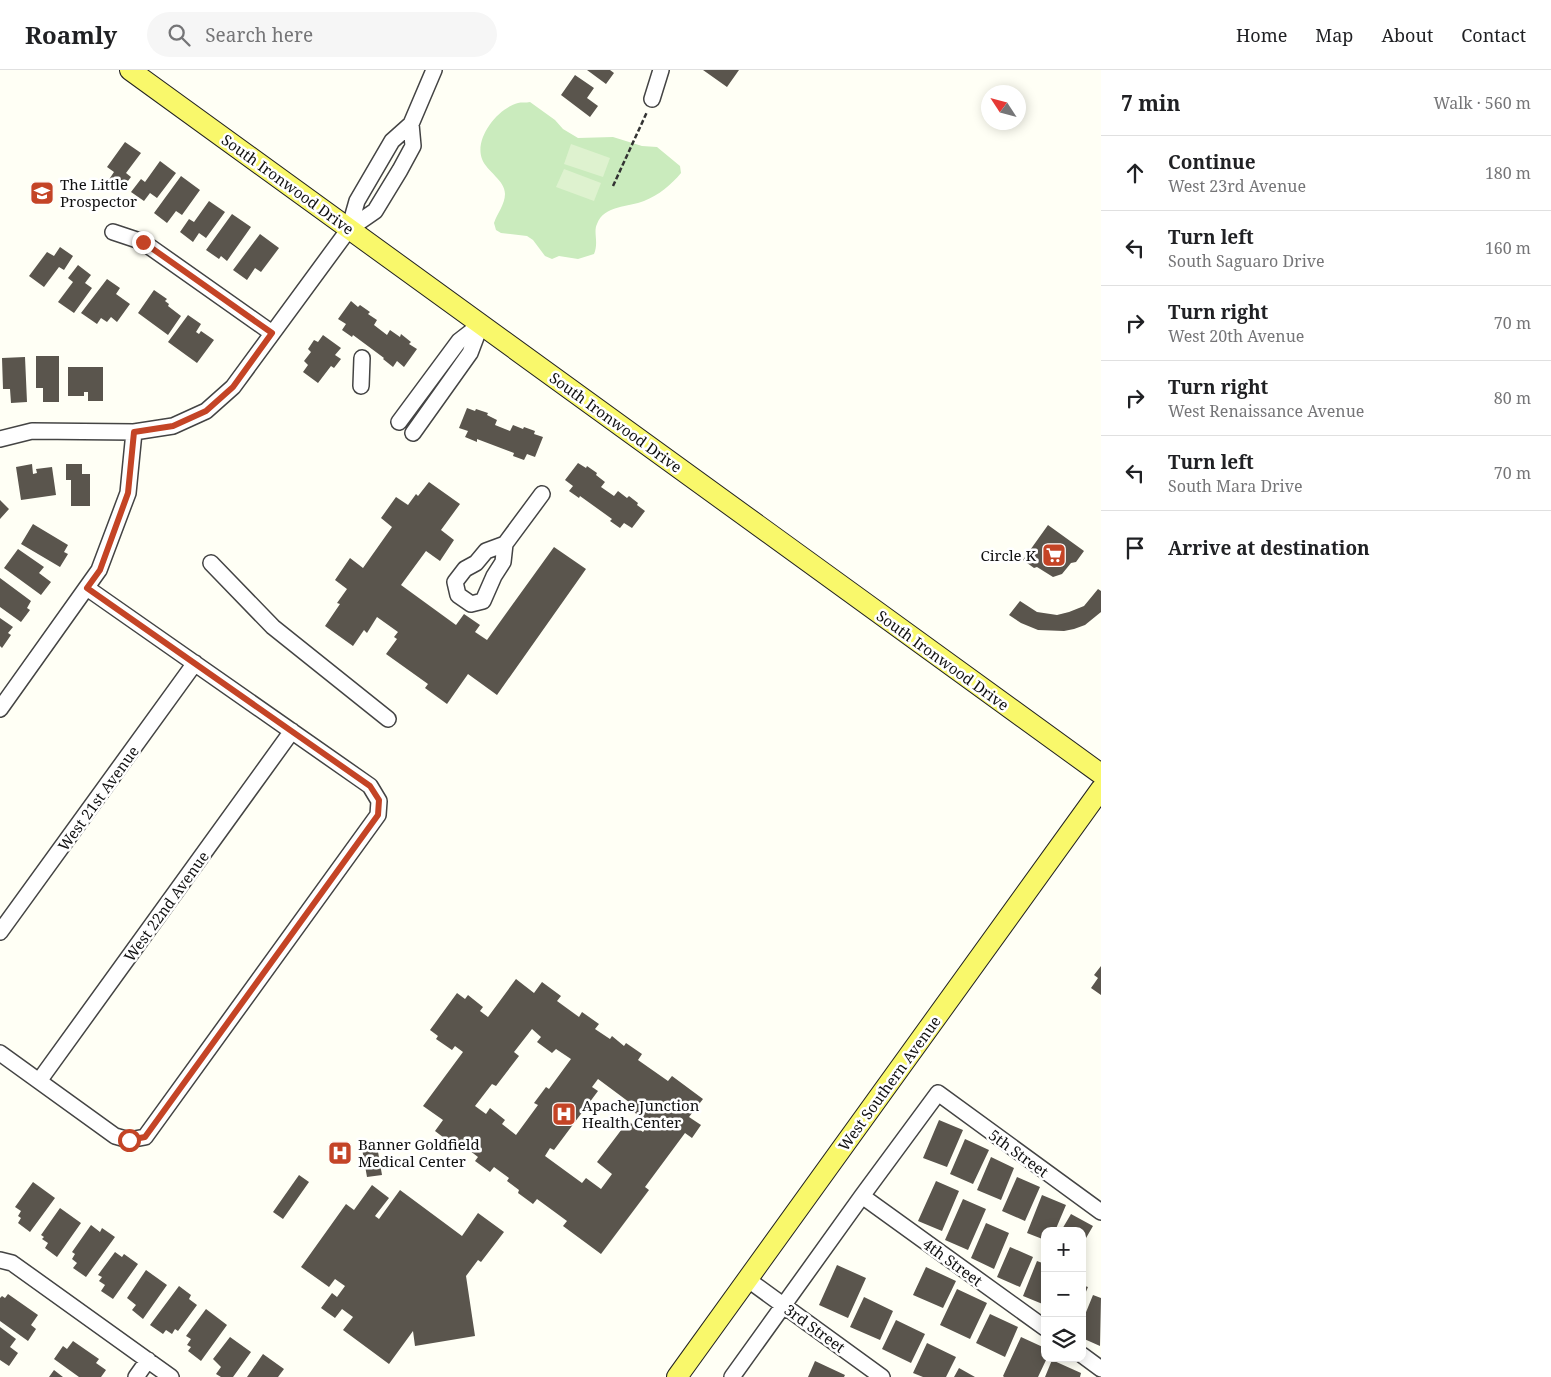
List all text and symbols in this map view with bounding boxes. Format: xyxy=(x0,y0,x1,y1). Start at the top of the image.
search box xyxy=(147,12,497,57)
text: Roamly xyxy=(25,18,117,51)
icon: search xyxy=(165,21,193,49)
text: Search here xyxy=(205,22,313,48)
text: Home xyxy=(1236,23,1287,47)
text: Map xyxy=(1315,23,1353,47)
text: About xyxy=(1381,23,1433,47)
text: Contact xyxy=(1461,23,1526,47)
north arrow xyxy=(981,85,1026,130)
text: 7 min xyxy=(1121,89,1180,117)
text: Walk · 560 m xyxy=(1434,92,1531,114)
street label: South Ironwood Drive xyxy=(218,129,358,239)
text: Continue xyxy=(1168,149,1256,175)
icon: ahead xyxy=(1121,159,1149,187)
text: 180 m xyxy=(1485,162,1531,184)
place label: The Little Prospector xyxy=(60,174,137,211)
text: West 23rd Avenue xyxy=(1168,175,1306,197)
school or university icon: The Little Prospector xyxy=(29,180,55,206)
text: Turn left xyxy=(1168,224,1254,250)
route end xyxy=(132,231,155,254)
icon: left xyxy=(1121,234,1149,262)
text: 160 m xyxy=(1485,237,1531,259)
text: South Saguaro Drive xyxy=(1168,250,1325,272)
text: Turn right xyxy=(1168,299,1268,325)
icon: right xyxy=(1121,309,1149,337)
text: 70 m xyxy=(1494,312,1531,334)
text: West 20th Avenue xyxy=(1168,325,1304,347)
street label: South Ironwood Drive xyxy=(546,367,686,477)
text: Turn right xyxy=(1168,374,1268,400)
icon: right xyxy=(1121,384,1149,412)
text: 80 m xyxy=(1494,387,1531,409)
text: West Renaissance Avenue xyxy=(1168,400,1364,422)
text: Turn left xyxy=(1168,449,1254,475)
icon: left xyxy=(1121,459,1149,487)
text: 70 m xyxy=(1494,462,1531,484)
text: South Mara Drive xyxy=(1168,475,1303,497)
icon: arrive xyxy=(1121,534,1149,562)
text: Arrive at destination xyxy=(1168,535,1370,561)
supermarket icon: Circle K xyxy=(1041,542,1067,568)
place label: Circle K xyxy=(980,545,1036,565)
street label: South Ironwood Drive xyxy=(873,605,1013,715)
street label: West 21st Avenue xyxy=(53,742,143,854)
street label: West 22nd Avenue xyxy=(119,847,213,965)
street label: West Southern Avenue xyxy=(833,1012,945,1154)
place label: Apache Junction Health Center xyxy=(582,1095,700,1132)
hospital icon: Apache Junction Health Center xyxy=(551,1101,577,1127)
street label: 5th Street xyxy=(985,1125,1053,1181)
route start xyxy=(118,1129,141,1152)
place label: Banner Goldfield Medical Center xyxy=(358,1134,480,1171)
hospital icon: Banner Goldfield Medical Center xyxy=(327,1140,353,1166)
map controls xyxy=(1041,1227,1086,1362)
button: + xyxy=(1041,1227,1086,1272)
street label: 4th Street xyxy=(919,1234,987,1290)
button: − xyxy=(1041,1272,1086,1317)
street label: 3rd Street xyxy=(781,1299,849,1357)
button: layers xyxy=(1041,1317,1086,1362)

